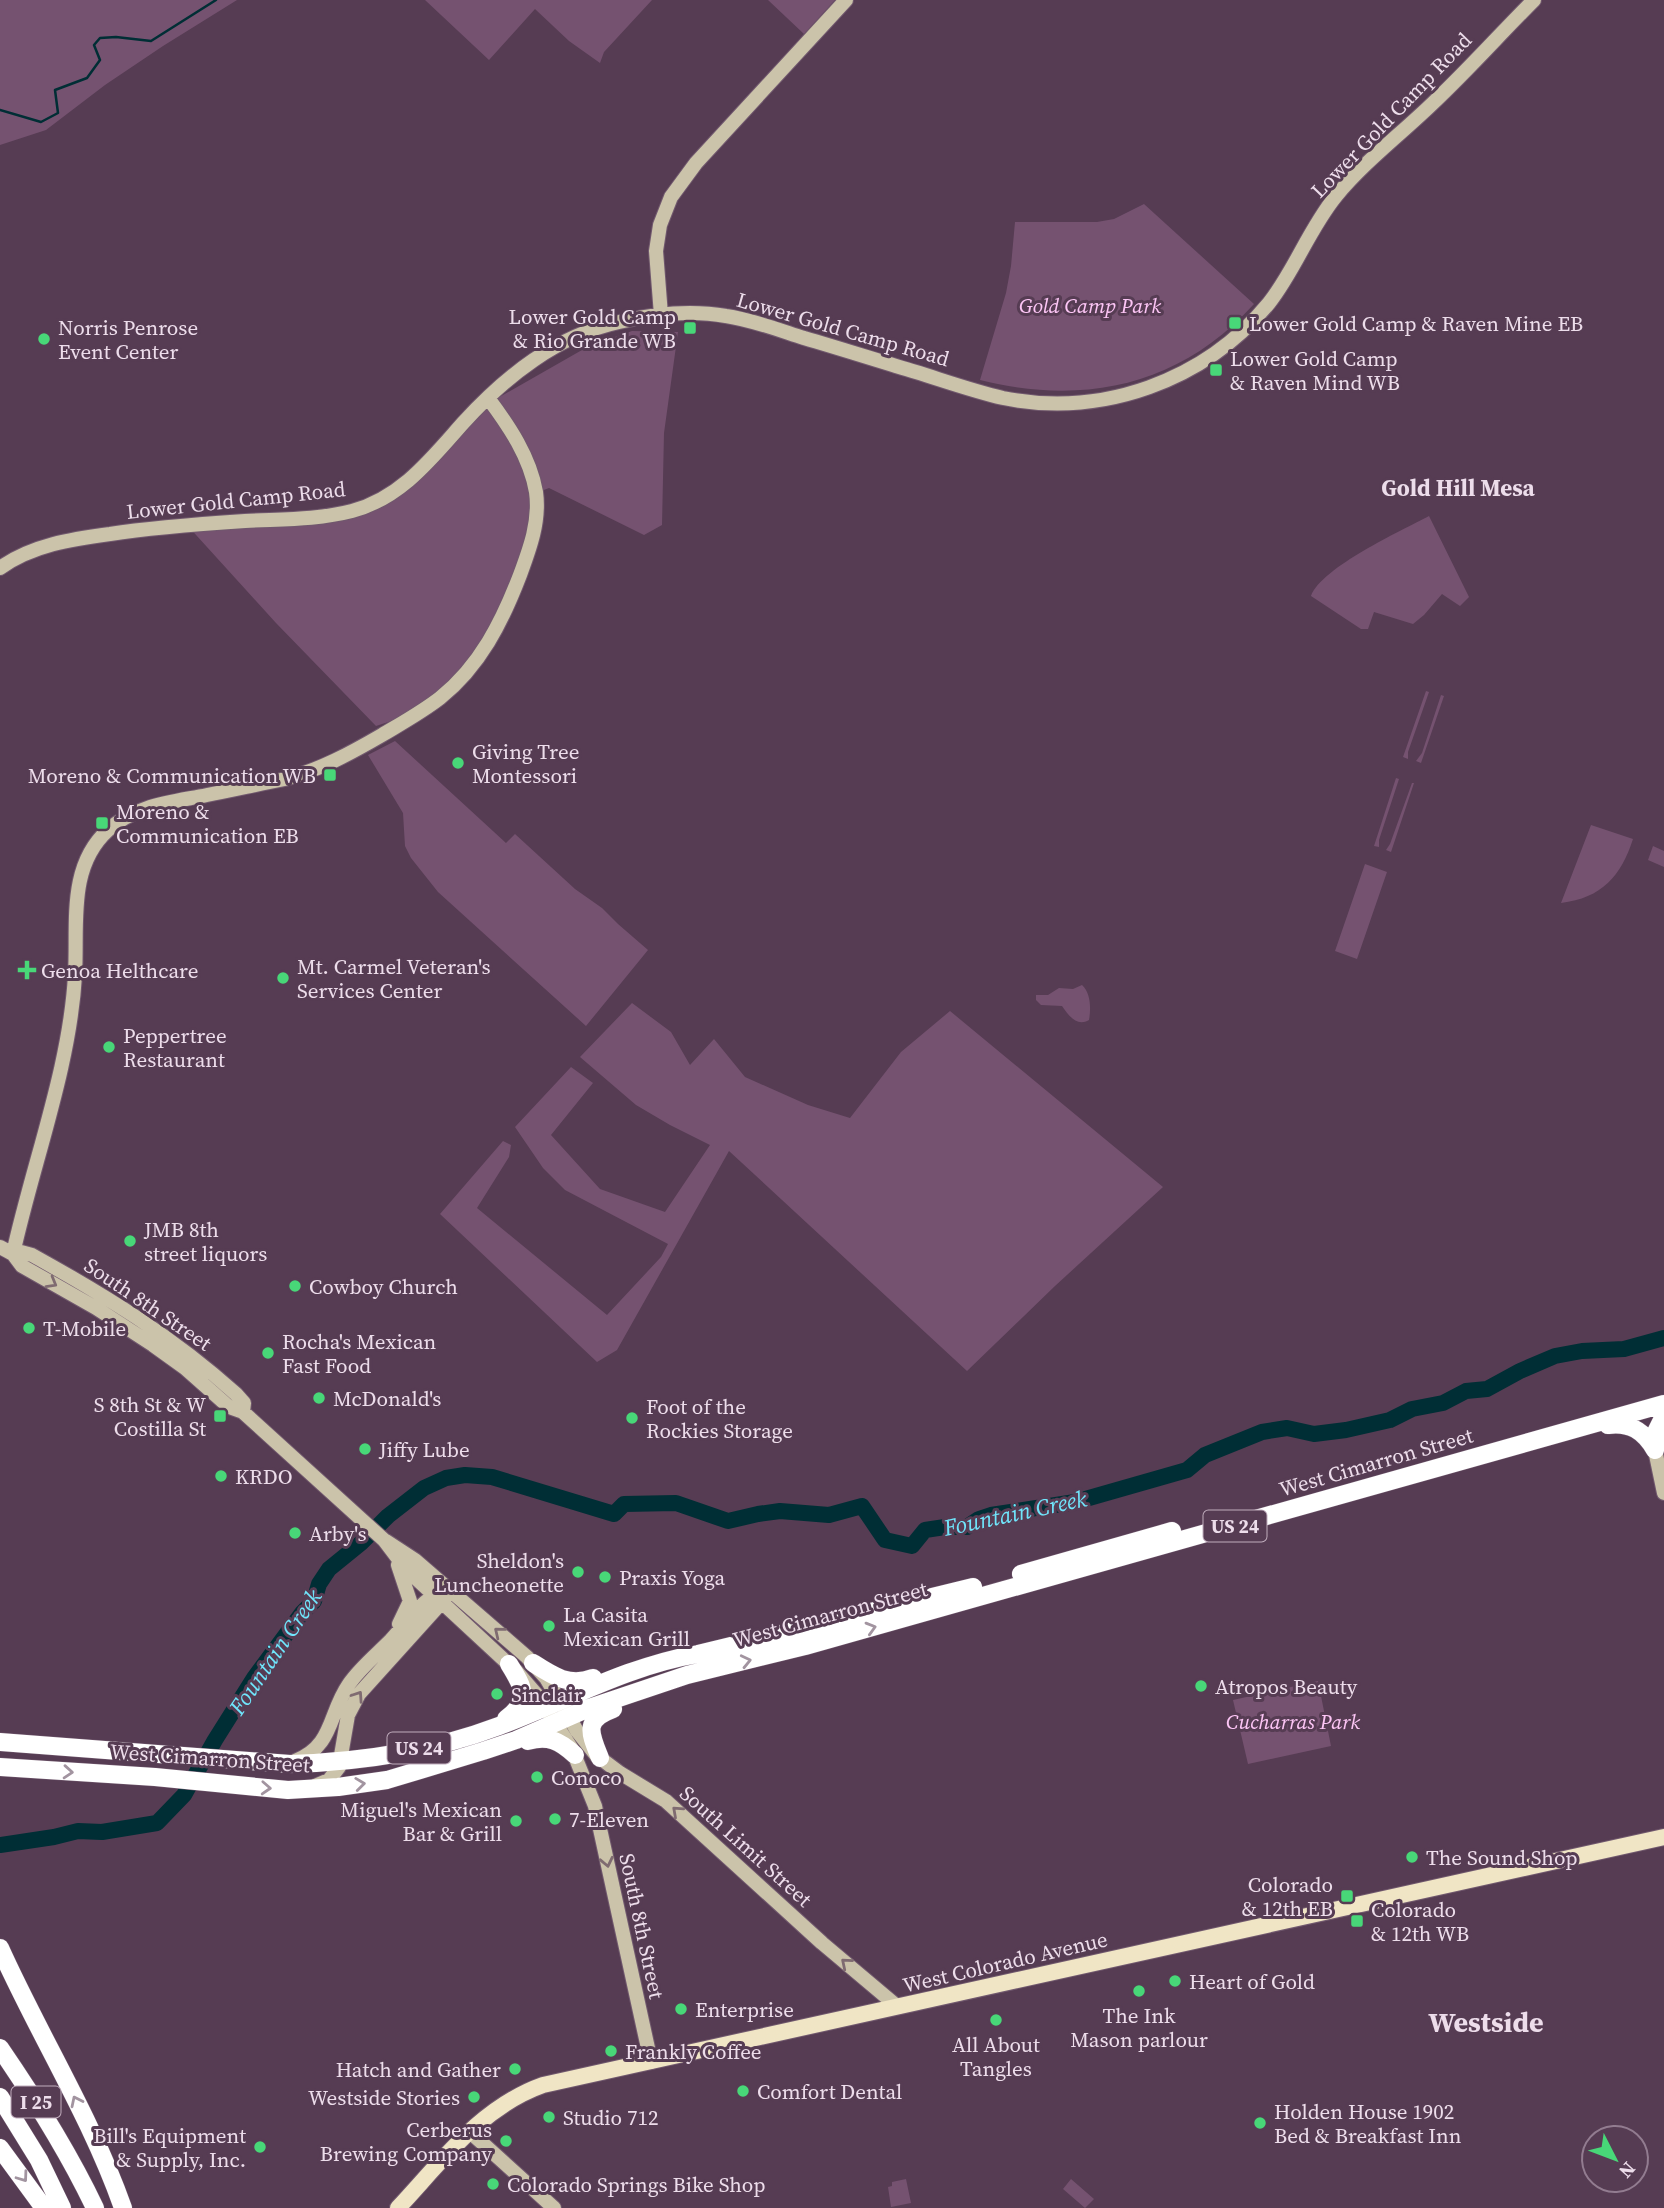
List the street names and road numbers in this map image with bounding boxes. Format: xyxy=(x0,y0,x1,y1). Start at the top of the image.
street label: Lower Gold Camp Road xyxy=(1304,26,1478,204)
street label: Lower Gold Camp Road xyxy=(733,285,953,373)
street label: Lower Gold Camp Road xyxy=(125,474,347,526)
street label: South 8th Street xyxy=(79,1251,218,1357)
street label: West Cimarron Street xyxy=(1276,1420,1476,1504)
road number: US 24 xyxy=(1204,1510,1266,1542)
street label: West Cimarron Street xyxy=(730,1574,931,1654)
road number: US 24 xyxy=(388,1732,450,1764)
street label: West Cimarron Street xyxy=(109,1737,311,1779)
street label: South Limit Street xyxy=(674,1779,818,1913)
street label: South 8th Street xyxy=(612,1851,672,2001)
street label: West Colorado Avenue xyxy=(900,1924,1110,2000)
road number: I 25 xyxy=(12,2086,60,2118)

